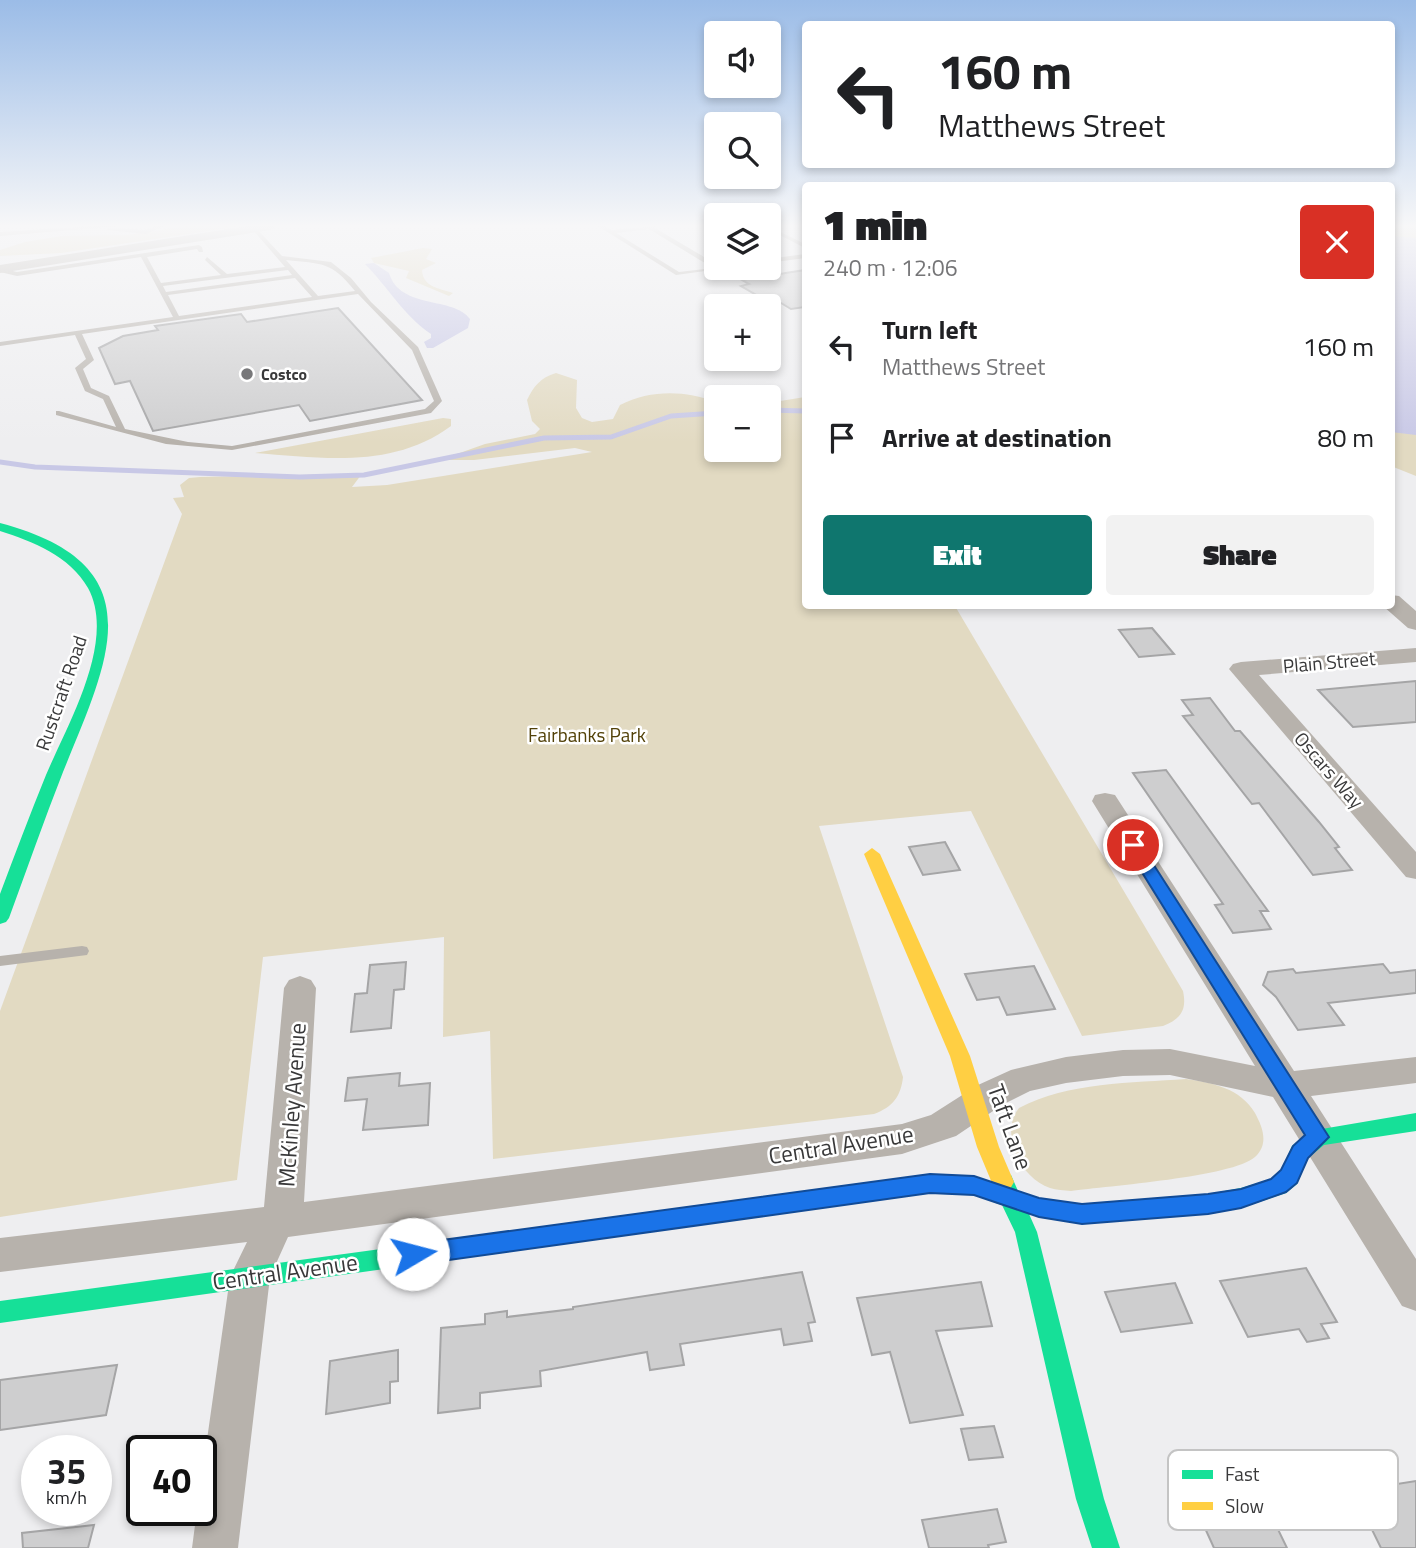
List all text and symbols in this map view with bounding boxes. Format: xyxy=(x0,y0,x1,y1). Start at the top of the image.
map controls xyxy=(704,21,781,462)
button: sound xyxy=(704,21,781,98)
text: 160 m xyxy=(938,33,1072,108)
icon: left xyxy=(823,49,914,140)
text: Matthews Street xyxy=(938,101,1165,149)
button: search xyxy=(704,112,781,189)
text: 1 min xyxy=(823,192,927,256)
button: layers xyxy=(704,203,781,280)
button: close xyxy=(1300,205,1374,279)
text: 240 m · 12:06 xyxy=(823,250,958,285)
button: + xyxy=(704,294,781,371)
text: Turn left xyxy=(882,310,977,349)
text: 160 m xyxy=(1303,327,1374,366)
icon: left xyxy=(823,328,861,366)
text: Matthews Street xyxy=(882,349,1045,384)
place label: Costco xyxy=(261,362,307,386)
marker: Costco xyxy=(239,366,255,382)
button: − xyxy=(704,385,781,462)
text: Arrive at destination xyxy=(882,418,1112,457)
text: 80 m xyxy=(1317,418,1374,457)
icon: arrive xyxy=(823,419,861,457)
button: Exit xyxy=(823,515,1092,595)
button: Share xyxy=(1106,515,1374,595)
street label: Rustcraft Road xyxy=(27,631,94,754)
street label: Plain Street xyxy=(1282,643,1377,680)
park label: Fairbanks Park xyxy=(528,720,646,749)
street label: Oscars Way xyxy=(1288,725,1371,815)
pin xyxy=(1103,815,1163,875)
icon: arrive xyxy=(1114,826,1152,864)
street label: McKinley Avenue xyxy=(268,1022,315,1188)
street label: Taft Lane xyxy=(979,1079,1042,1175)
street label: Central Avenue xyxy=(766,1116,916,1173)
position arrow xyxy=(376,1217,450,1291)
street label: Central Avenue xyxy=(210,1244,360,1299)
speed limit sign: 40 xyxy=(126,1435,217,1526)
text: 35 xyxy=(47,1444,86,1498)
legend xyxy=(1168,1450,1398,1530)
text: Fast xyxy=(1225,1459,1260,1488)
text: km/h xyxy=(46,1484,87,1511)
text: Slow xyxy=(1225,1491,1264,1520)

